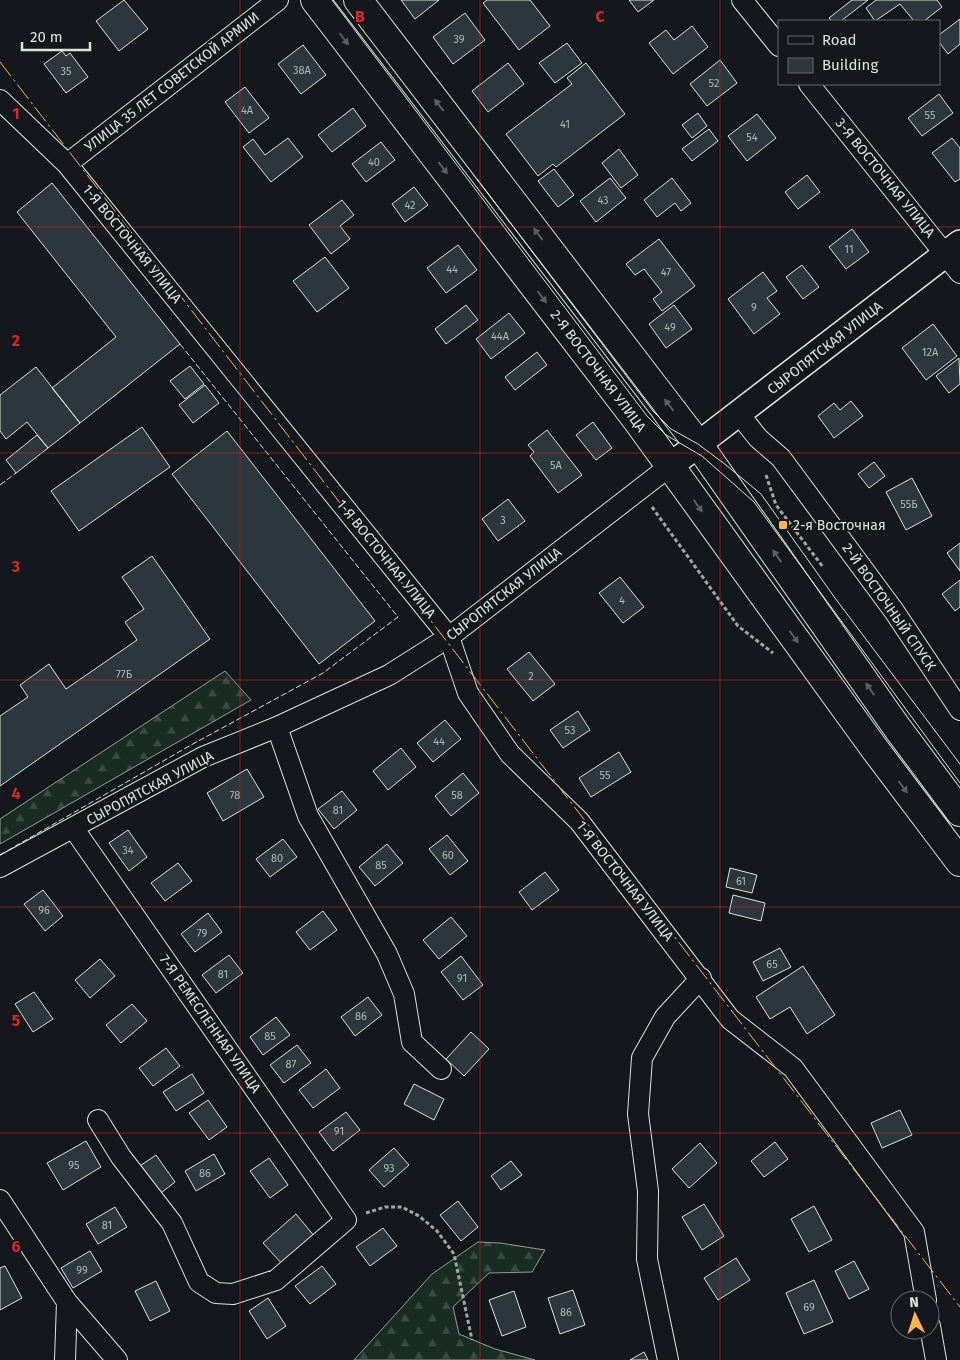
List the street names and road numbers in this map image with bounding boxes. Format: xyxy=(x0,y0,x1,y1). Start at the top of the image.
street label: УЛИЦА 35 ЛЕТ СОВЕТСКОЙ АРМИИ xyxy=(81,8,263,156)
street label: 3-Я ВОСТОЧНАЯ УЛИЦА xyxy=(832,115,938,241)
street label: 1-Я ВОСТОЧНАЯ УЛИЦА xyxy=(79,181,185,307)
street label: СЫРОПЯТСКАЯ УЛИЦА xyxy=(764,298,886,398)
street label: 2-Я ВОСТОЧНАЯ УЛИЦА xyxy=(547,307,649,435)
street label: 1-Я ВОСТОЧНАЯ УЛИЦА xyxy=(333,496,439,622)
street label: 2-Й ВОСТОЧНЫЙ СПУСК xyxy=(838,540,940,675)
street label: СЫРОПЯТСКАЯ УЛИЦА xyxy=(443,544,565,644)
street label: СЫРОПЯТСКАЯ УЛИЦА xyxy=(84,747,216,829)
street label: 1-Я ВОСТОЧНАЯ УЛИЦА xyxy=(573,818,677,944)
street label: 7-Я РЕМЕСЛЕННАЯ УЛИЦА xyxy=(156,952,264,1096)

